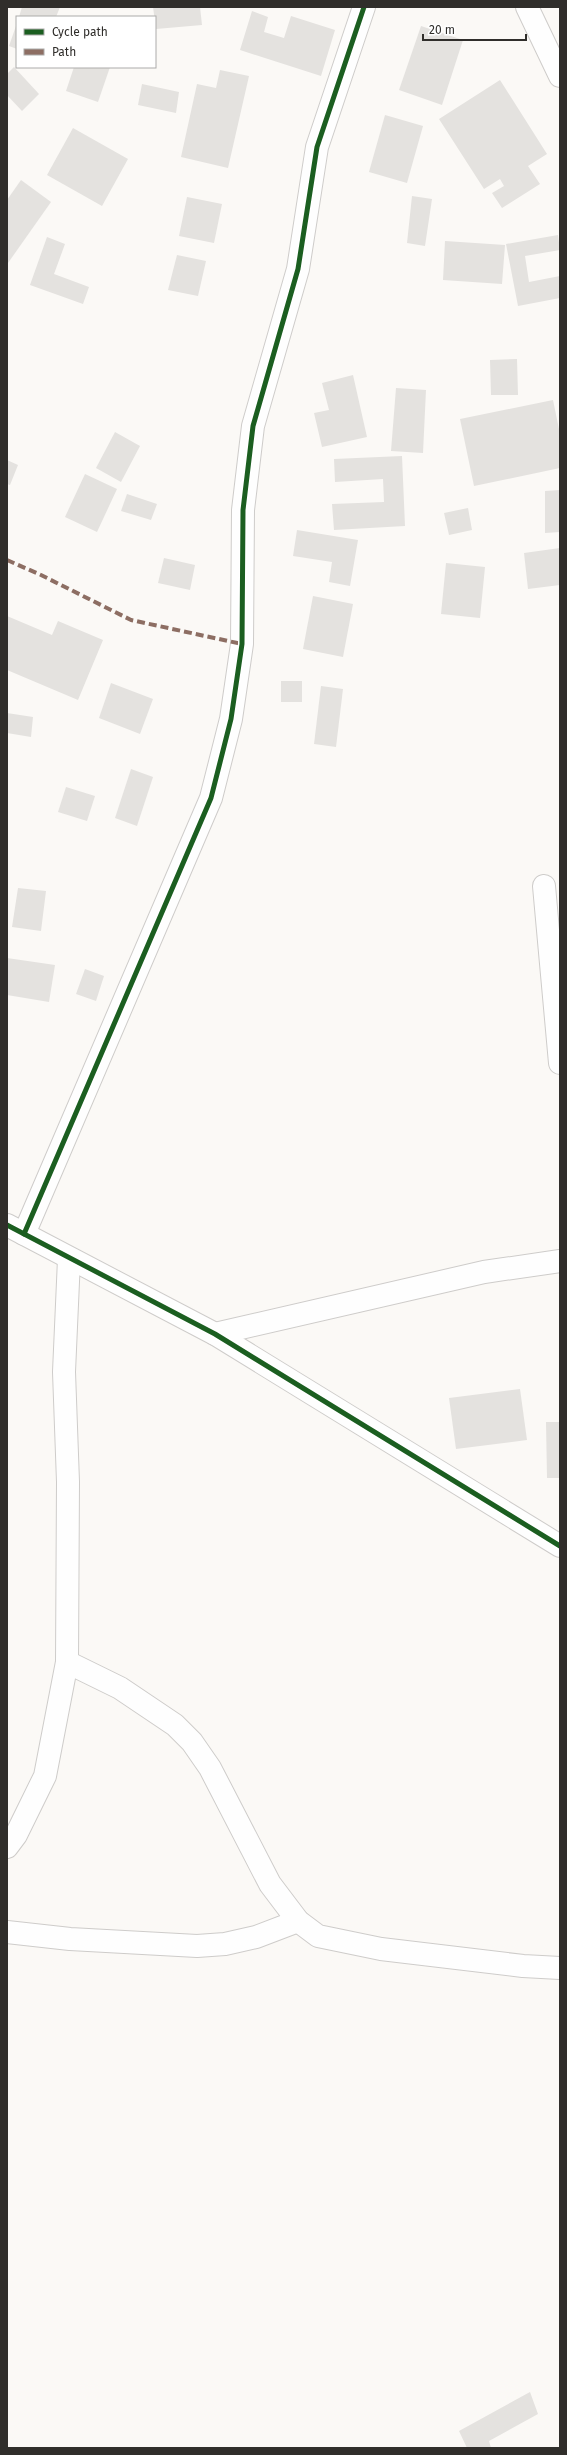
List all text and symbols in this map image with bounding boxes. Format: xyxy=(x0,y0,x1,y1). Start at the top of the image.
legend xyxy=(16,16,156,68)
scale bar xyxy=(423,16,526,42)
text: 20 m xyxy=(429,23,455,37)
text: Cycle path xyxy=(52,25,108,39)
text: Path xyxy=(52,45,76,59)

